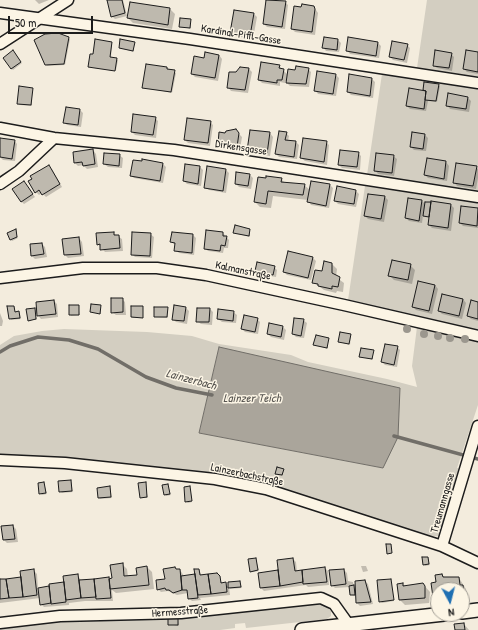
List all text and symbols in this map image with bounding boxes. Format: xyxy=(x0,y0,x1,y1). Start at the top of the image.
scale bar xyxy=(10,8,95,34)
text: 50 m xyxy=(15,14,36,31)
street label: Kardinal-Piffl-Gasse xyxy=(200,22,282,48)
street label: Dirkensgasse xyxy=(214,137,268,159)
street label: Kalmanstraße xyxy=(214,259,272,283)
water label: Lainzerbach xyxy=(164,366,218,394)
water label: Lainzer Teich xyxy=(223,392,281,406)
street label: Lainzerbachstraße xyxy=(210,461,284,489)
street label: Treumanngasse xyxy=(428,471,458,535)
north arrow xyxy=(430,582,470,622)
street label: Hermesstraße xyxy=(151,603,209,621)
text: N xyxy=(448,606,455,620)

